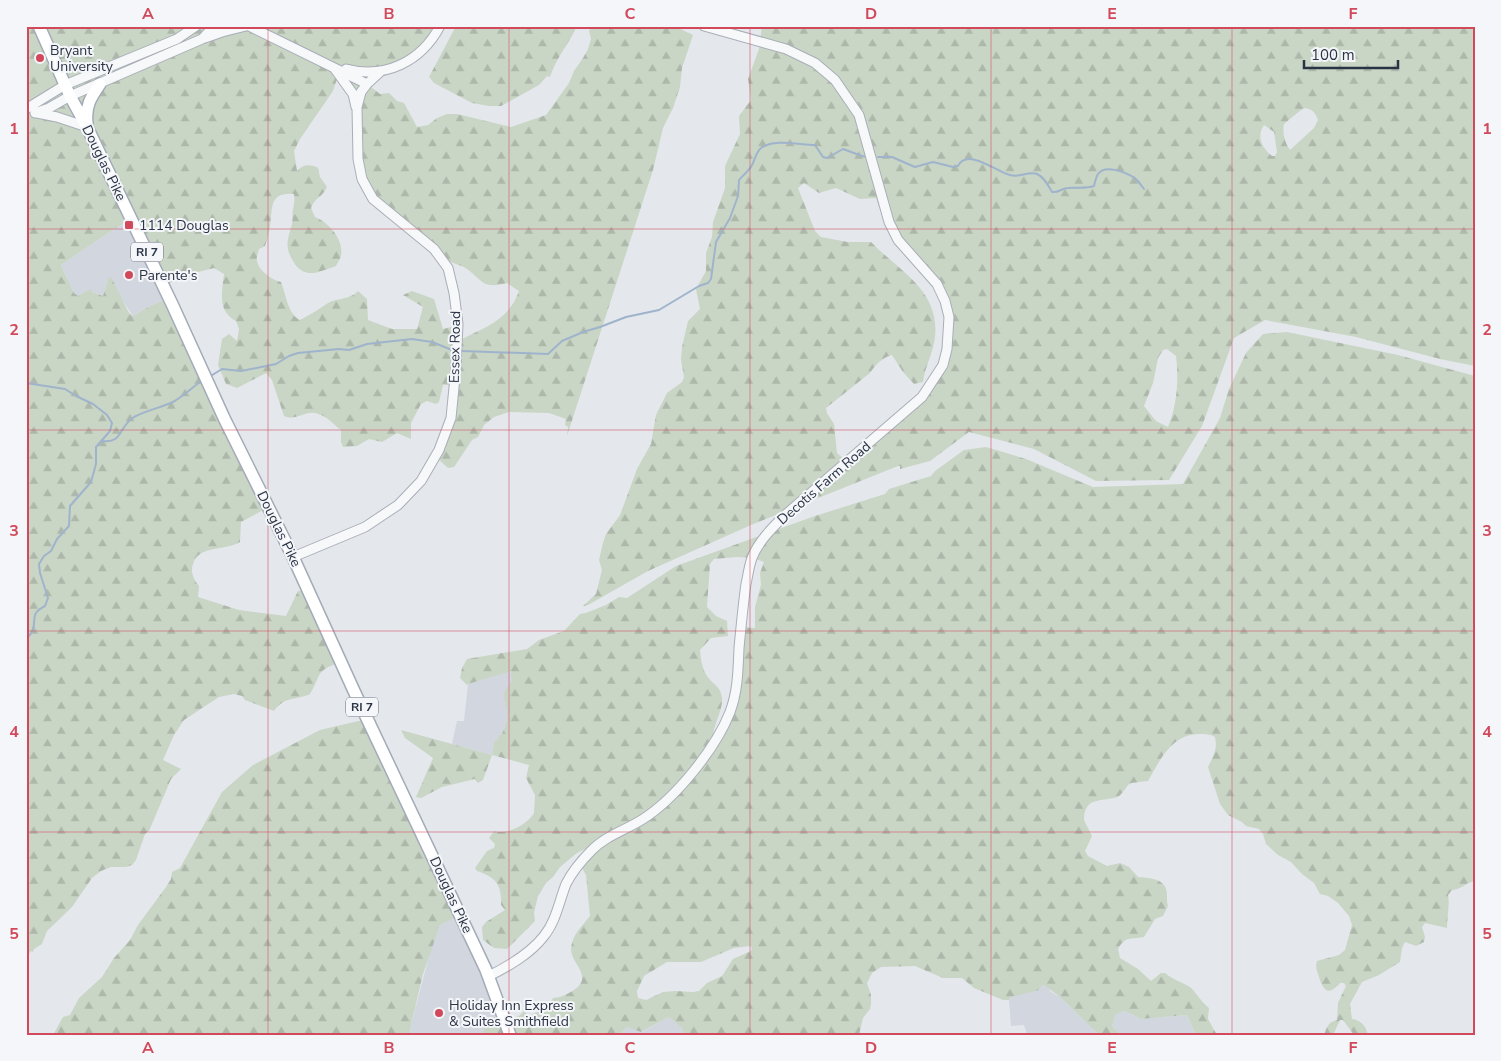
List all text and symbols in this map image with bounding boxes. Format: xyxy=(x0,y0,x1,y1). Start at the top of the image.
text: A xyxy=(142,3,154,25)
text: B xyxy=(383,3,395,25)
text: C xyxy=(625,3,636,25)
text: D xyxy=(865,3,877,25)
text: E xyxy=(1107,3,1117,25)
text: F xyxy=(1349,3,1358,25)
scale bar xyxy=(1304,38,1397,70)
place label: Bryant University xyxy=(50,41,114,76)
text: 100 m xyxy=(1311,45,1355,65)
marker: Bryant University xyxy=(34,52,46,64)
text: 1 xyxy=(9,118,19,140)
text: 1 xyxy=(1482,118,1492,140)
street label: Douglas Pike xyxy=(77,122,131,204)
place label: 1114 Douglas xyxy=(139,216,229,235)
marker: 1114 Douglas xyxy=(123,219,135,231)
road number: RI 7 xyxy=(131,242,163,262)
place label: Parente's xyxy=(139,266,198,285)
marker: Parente's xyxy=(123,269,135,281)
street label: Essex Road xyxy=(445,311,465,383)
text: 2 xyxy=(9,319,19,341)
text: 2 xyxy=(1482,319,1492,341)
street label: Decotis Farm Road xyxy=(773,437,875,529)
street label: Douglas Pike xyxy=(252,488,306,570)
text: 3 xyxy=(9,520,19,542)
text: 3 xyxy=(1482,520,1492,542)
road number: RI 7 xyxy=(346,698,378,716)
text: 4 xyxy=(9,721,19,743)
text: 4 xyxy=(1482,721,1492,743)
street label: Douglas Pike xyxy=(425,854,477,936)
text: 5 xyxy=(9,923,19,945)
text: 5 xyxy=(1482,923,1492,945)
place label: Holiday Inn Express & Suites Smithfield xyxy=(449,996,574,1031)
marker: Holiday Inn Express & Suites Smithfield xyxy=(433,1007,445,1019)
text: A xyxy=(142,1037,154,1059)
text: B xyxy=(383,1037,395,1059)
text: C xyxy=(625,1037,636,1059)
text: D xyxy=(865,1037,877,1059)
text: E xyxy=(1107,1037,1117,1059)
text: F xyxy=(1349,1037,1358,1059)

